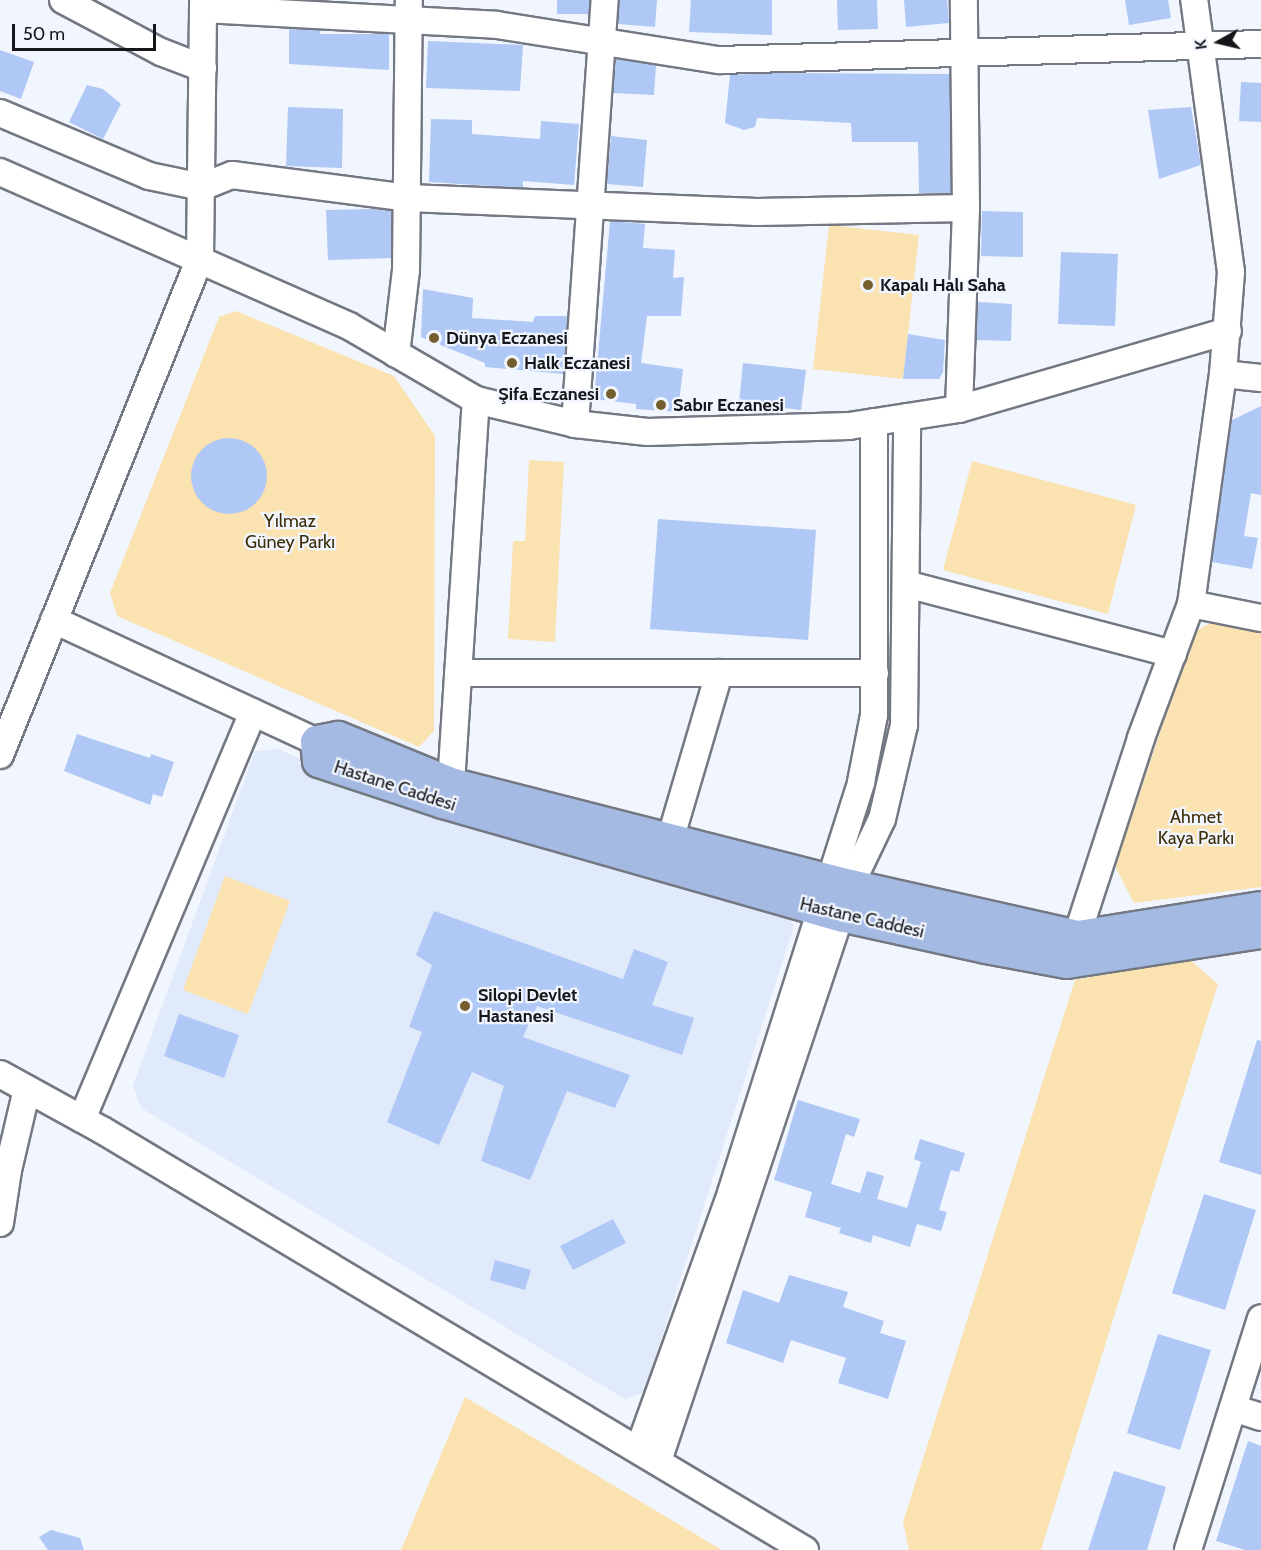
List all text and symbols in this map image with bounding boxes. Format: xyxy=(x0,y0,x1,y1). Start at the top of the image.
scale bar xyxy=(15,12,159,50)
north arrow xyxy=(1189,12,1249,72)
text: 50 m xyxy=(23,23,65,45)
text: K xyxy=(1191,38,1211,51)
place label: Kapalı Halı Saha xyxy=(880,274,1006,296)
marker: Kapalı Halı Saha xyxy=(861,278,875,292)
place label: Dünya Eczanesi xyxy=(446,327,568,349)
marker: Dünya Eczanesi xyxy=(427,331,441,345)
place label: Halk Eczanesi xyxy=(524,352,630,374)
marker: Halk Eczanesi xyxy=(505,356,519,370)
place label: Şifa Eczanesi xyxy=(498,383,599,405)
marker: Şifa Eczanesi xyxy=(604,387,618,401)
place label: Sabır Eczanesi xyxy=(673,394,784,416)
marker: Sabır Eczanesi xyxy=(654,398,668,412)
park label: Yılmaz Güney Parkı xyxy=(245,511,335,554)
street label: Hastane Caddesi xyxy=(331,756,459,816)
park label: Ahmet Kaya Parkı xyxy=(1158,807,1234,850)
street label: Hastane Caddesi xyxy=(798,893,926,943)
place label: Silopi Devlet Hastanesi xyxy=(478,985,577,1028)
marker: Silopi Devlet Hastanesi xyxy=(456,997,474,1015)

